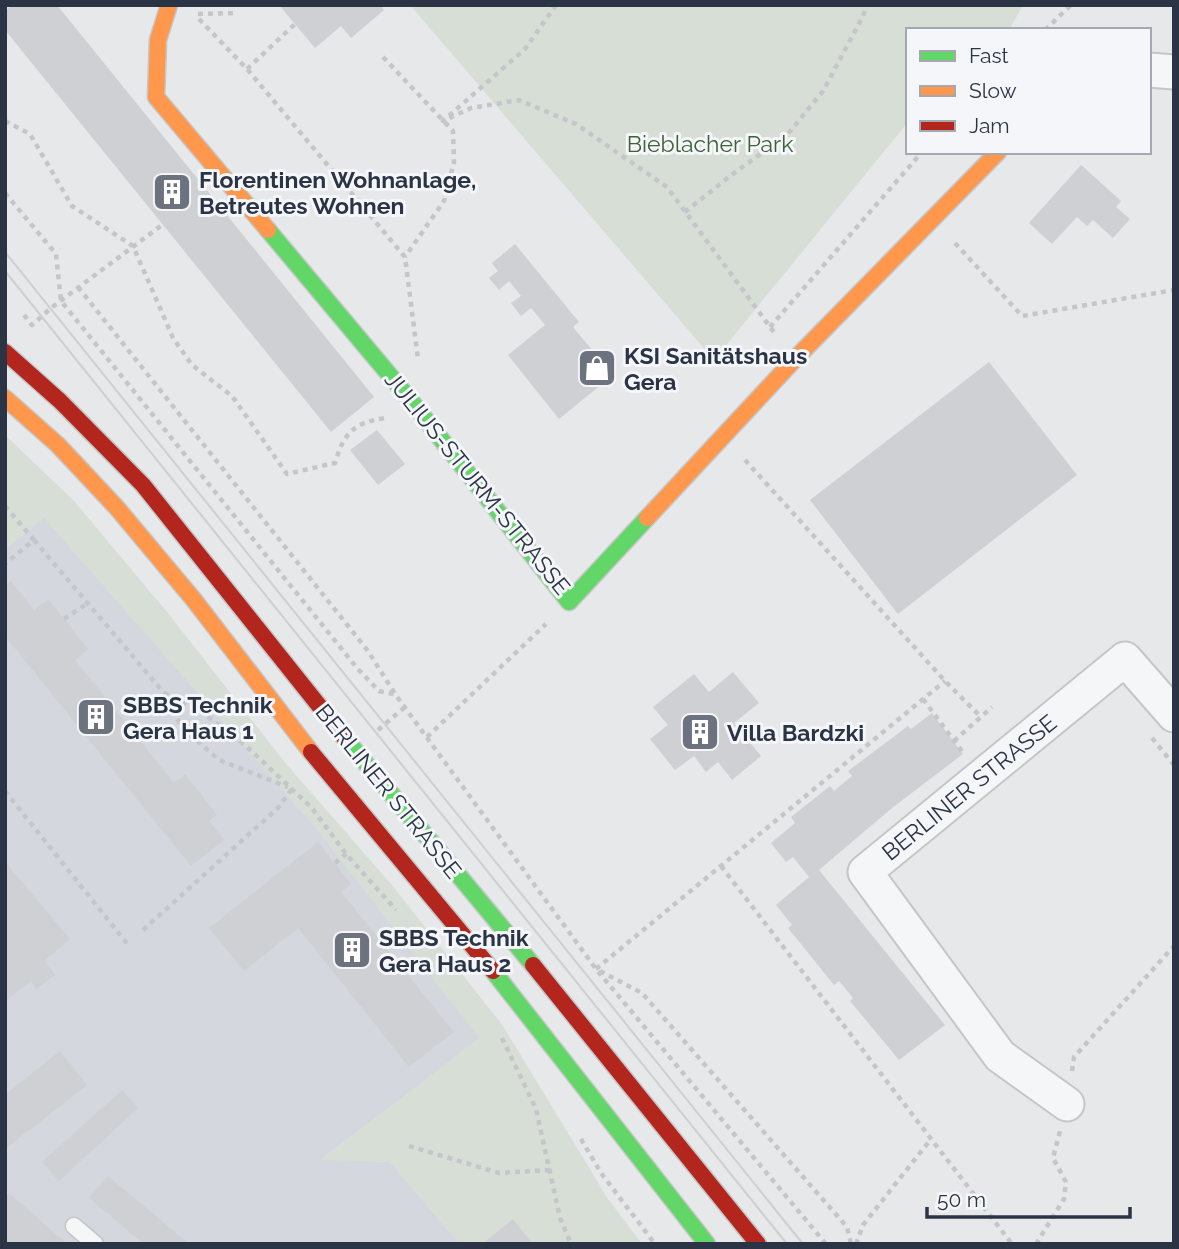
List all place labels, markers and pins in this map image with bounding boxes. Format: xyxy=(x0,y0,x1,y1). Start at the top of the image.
place label: Florentinen Wohnanlage, Betreutes Wohnen xyxy=(199,166,476,219)
building icon: Florentinen Wohnanlage, Betreutes Wohnen xyxy=(151,171,193,213)
place label: KSI Sanitätshaus Gera xyxy=(624,342,807,395)
shop icon: KSI Sanitätshaus Gera xyxy=(576,347,618,389)
place label: SBBS Technik Gera Haus 1 xyxy=(123,691,273,744)
building icon: SBBS Technik Gera Haus 1 xyxy=(75,696,117,738)
building icon: Villa Bardzki xyxy=(679,711,721,753)
place label: Villa Bardzki xyxy=(727,719,864,746)
place label: SBBS Technik Gera Haus 2 xyxy=(379,924,529,977)
building icon: SBBS Technik Gera Haus 2 xyxy=(331,929,373,971)

